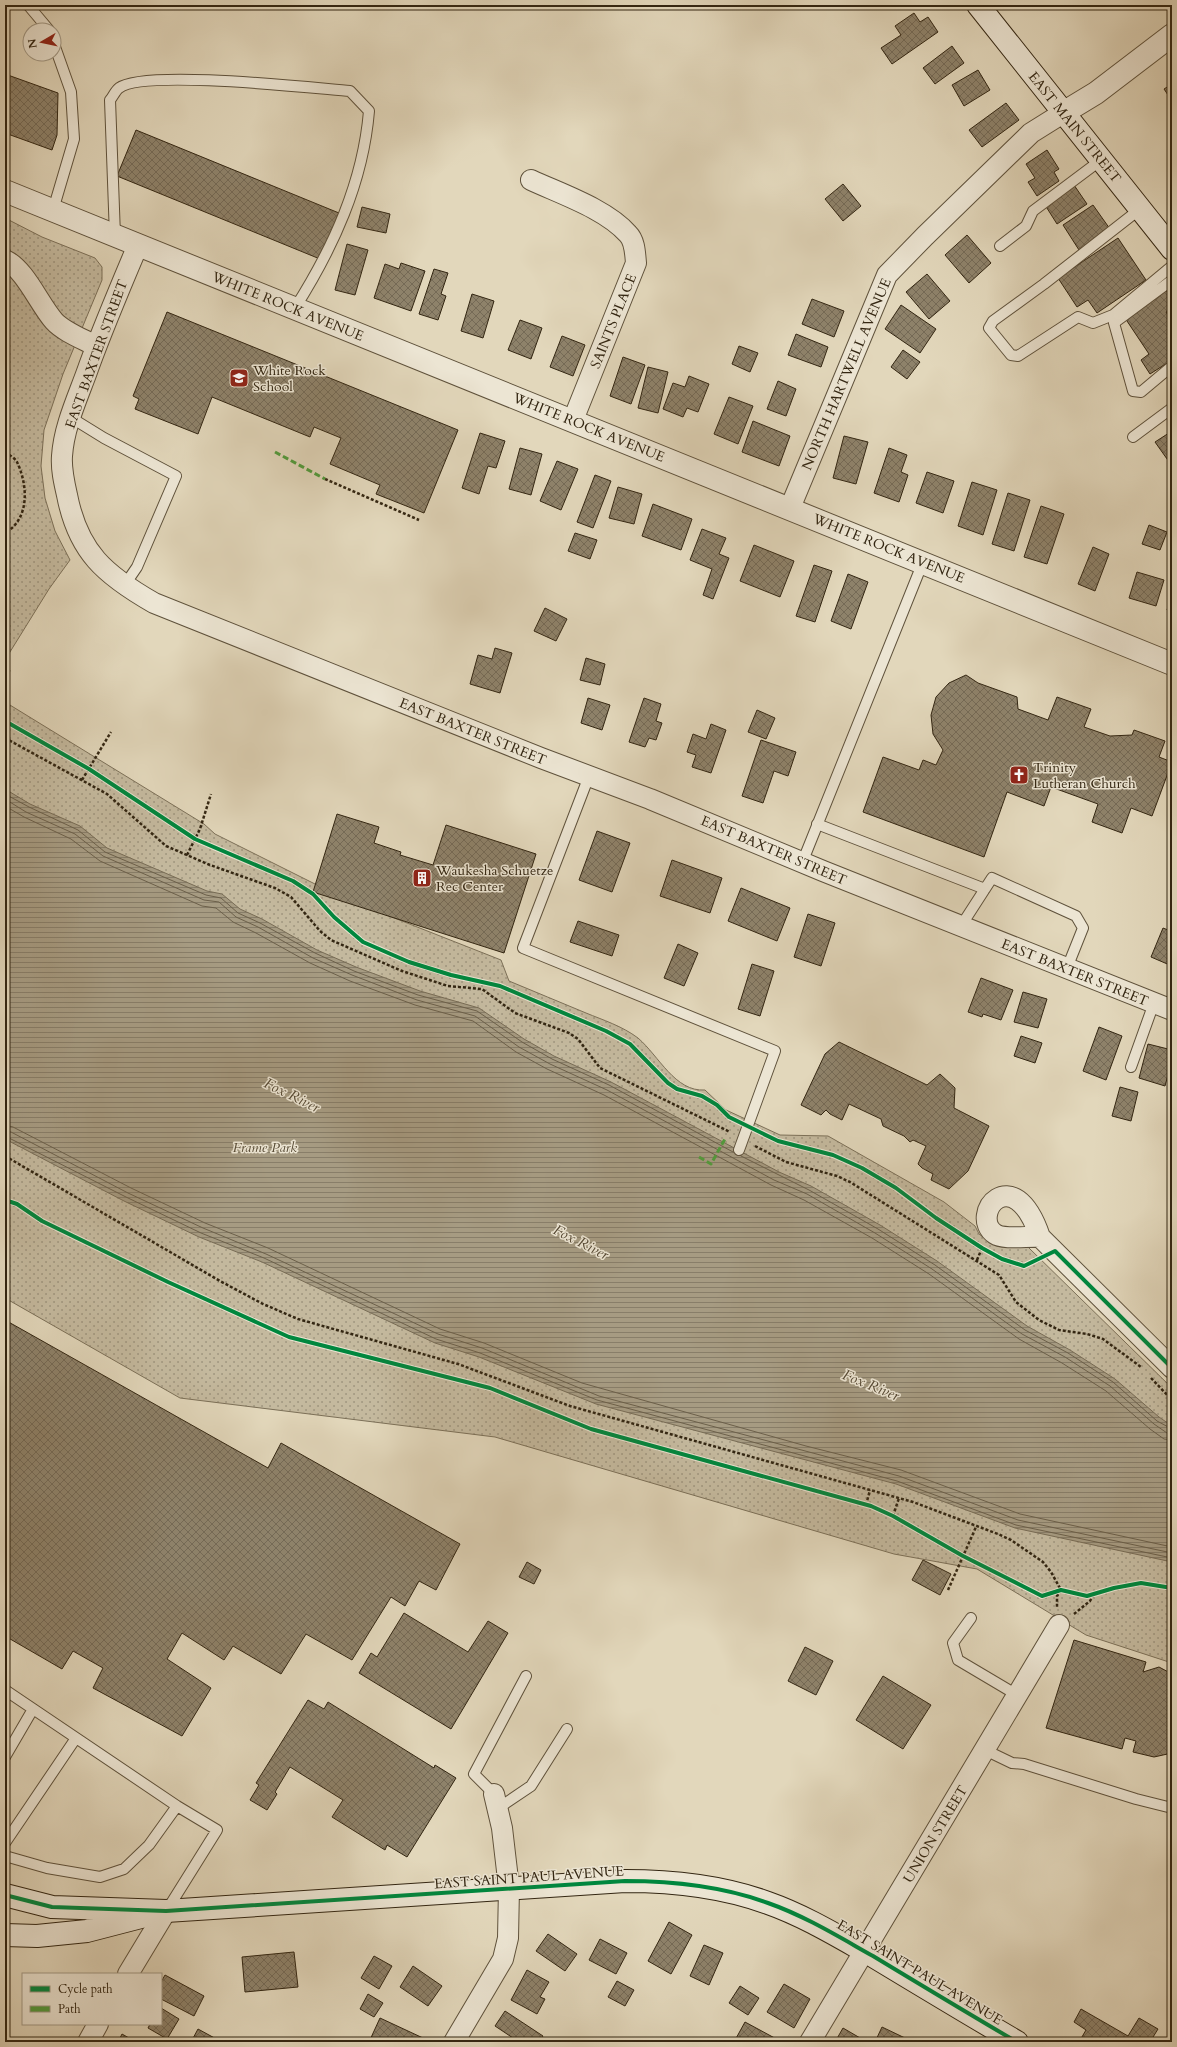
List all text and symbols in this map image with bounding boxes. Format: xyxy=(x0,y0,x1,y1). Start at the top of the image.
north arrow xyxy=(22,22,62,62)
text: N xyxy=(24,37,41,49)
street label: EAST MAIN STREET xyxy=(1024,68,1125,187)
street label: WHITE ROCK AVENUE xyxy=(208,267,367,346)
street label: SAINTS PLACE xyxy=(586,271,641,371)
street label: NORTH HARTWELL AVENUE xyxy=(797,275,896,473)
street label: EAST BAXTER STREET xyxy=(61,277,132,431)
place label: White Rock School xyxy=(252,361,326,396)
school or university icon: White Rock School xyxy=(228,367,250,389)
street label: WHITE ROCK AVENUE xyxy=(509,388,668,467)
street label: WHITE ROCK AVENUE xyxy=(809,509,968,588)
street label: EAST BAXTER STREET xyxy=(396,693,549,770)
place label: Trinity Lutheran Church xyxy=(1033,758,1136,793)
church icon: Trinity Lutheran Church xyxy=(1008,764,1030,786)
street label: EAST BAXTER STREET xyxy=(698,811,850,890)
place label: Waukesha Schuetze Rec Center xyxy=(435,861,553,896)
building icon: Waukesha Schuetze Rec Center xyxy=(411,867,433,889)
street label: EAST BAXTER STREET xyxy=(998,934,1151,1011)
water label: Fox River xyxy=(261,1073,324,1118)
park label: Frame Park xyxy=(233,1138,297,1157)
water label: Fox River xyxy=(550,1220,613,1265)
water label: Fox River xyxy=(840,1365,903,1406)
street label: UNION STREET xyxy=(899,1782,972,1887)
street label: EAST SAINT PAUL AVENUE xyxy=(434,1861,625,1894)
street label: EAST SAINT PAUL AVENUE xyxy=(833,1915,1006,2030)
legend xyxy=(22,1973,162,2025)
text: Cycle path xyxy=(58,1981,113,1997)
text: Path xyxy=(58,2001,81,2017)

